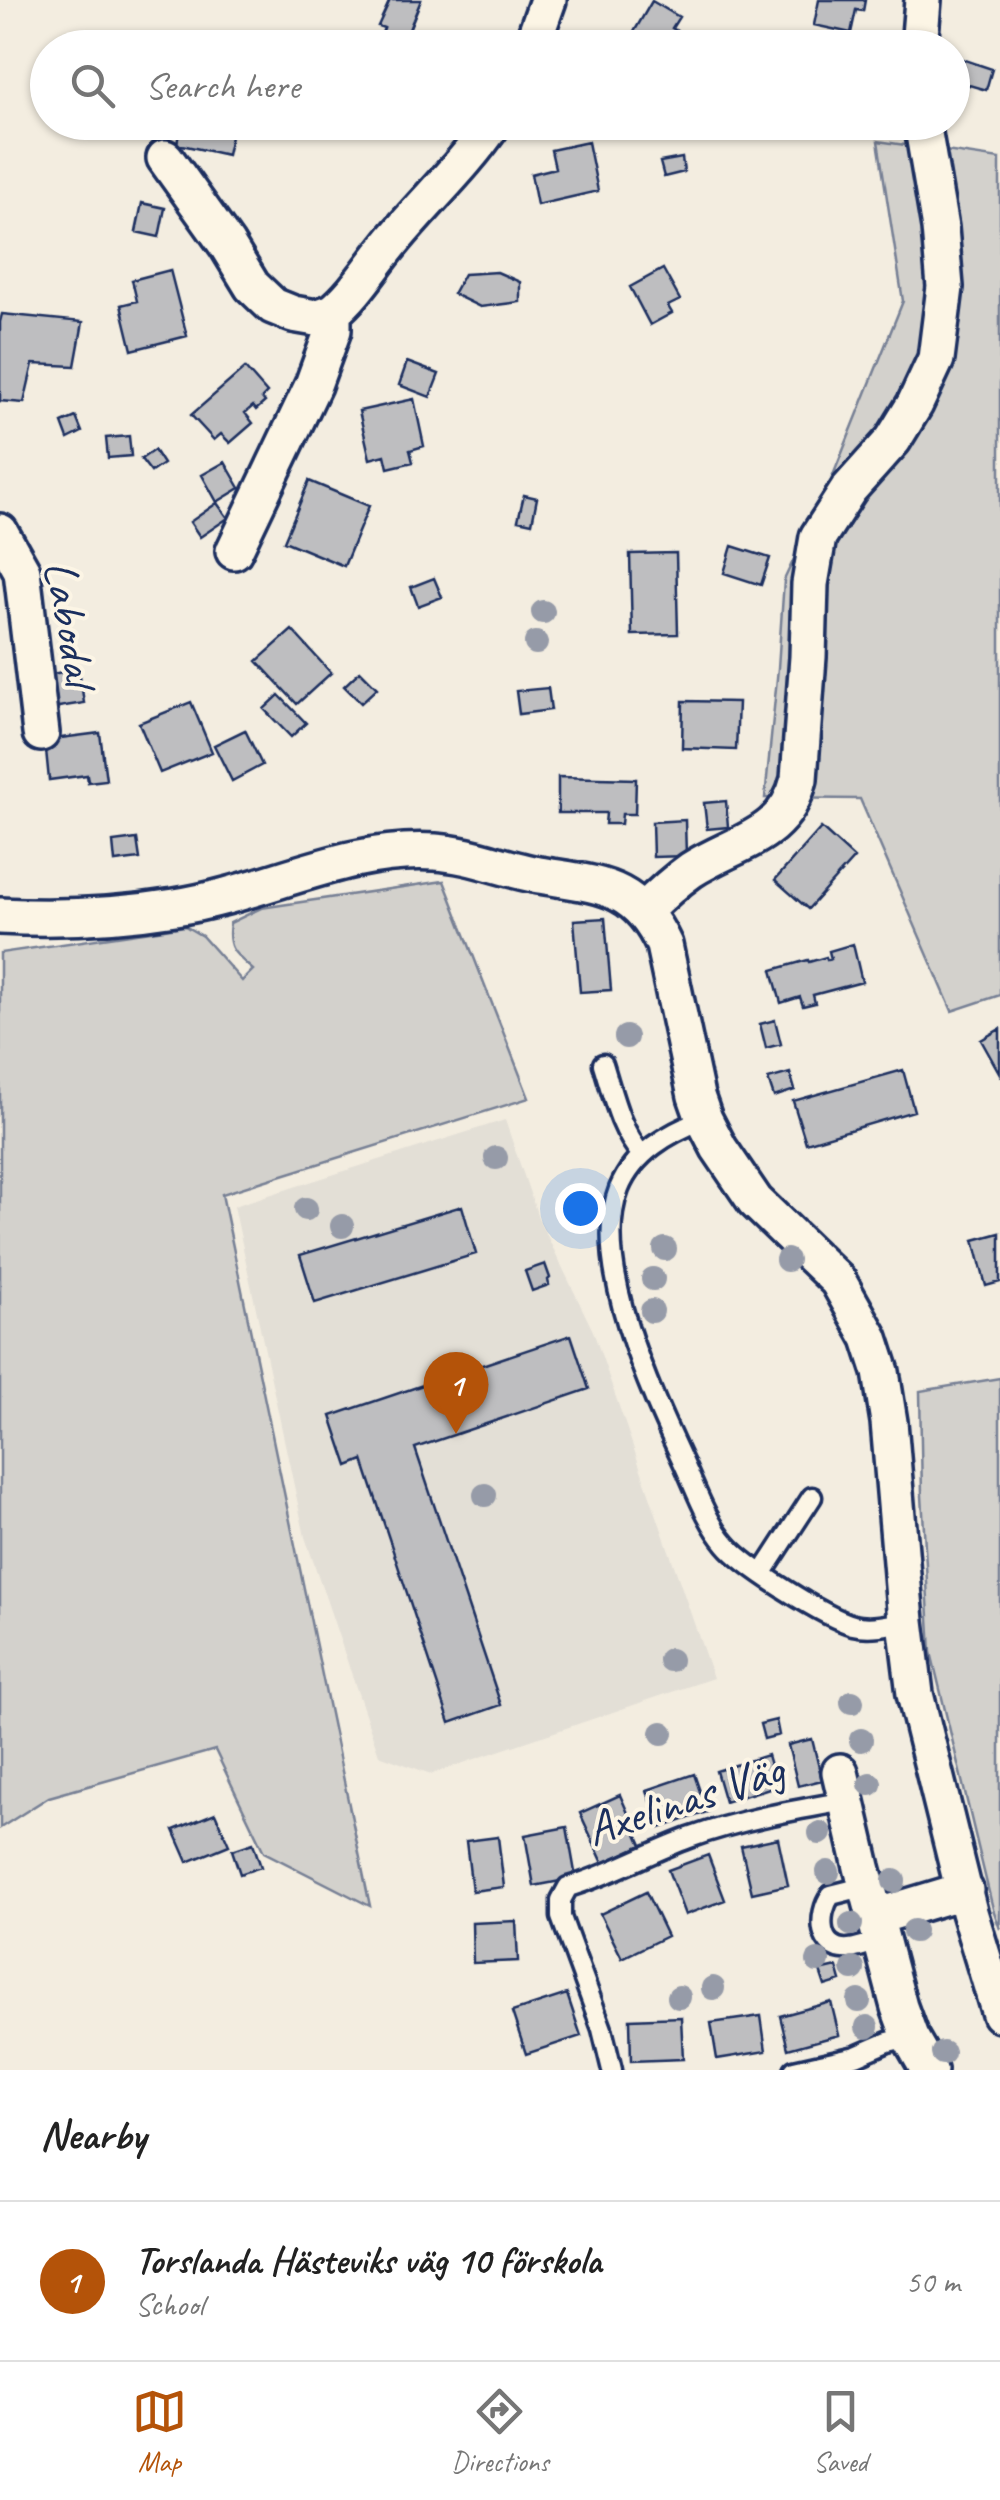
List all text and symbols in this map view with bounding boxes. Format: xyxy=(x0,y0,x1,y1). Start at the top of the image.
search box xyxy=(30,30,970,140)
icon: search xyxy=(65,58,120,113)
text: Search here xyxy=(145,62,300,109)
street label: Labodal xyxy=(31,556,113,698)
your location xyxy=(555,1183,606,1234)
pin: 1 xyxy=(424,1352,488,1434)
street label: Axelinas Väg xyxy=(578,1738,793,1859)
text: Nearby xyxy=(40,2109,146,2162)
text: Torslanda Hästeviks väg 10 förskola xyxy=(135,2237,601,2284)
text: 1 xyxy=(65,2261,80,2302)
text: 50 m xyxy=(906,2261,960,2302)
text: School xyxy=(135,2284,204,2325)
tab: Map xyxy=(132,2384,187,2479)
tab: Directions xyxy=(451,2384,549,2479)
tab: Saved xyxy=(813,2384,868,2479)

